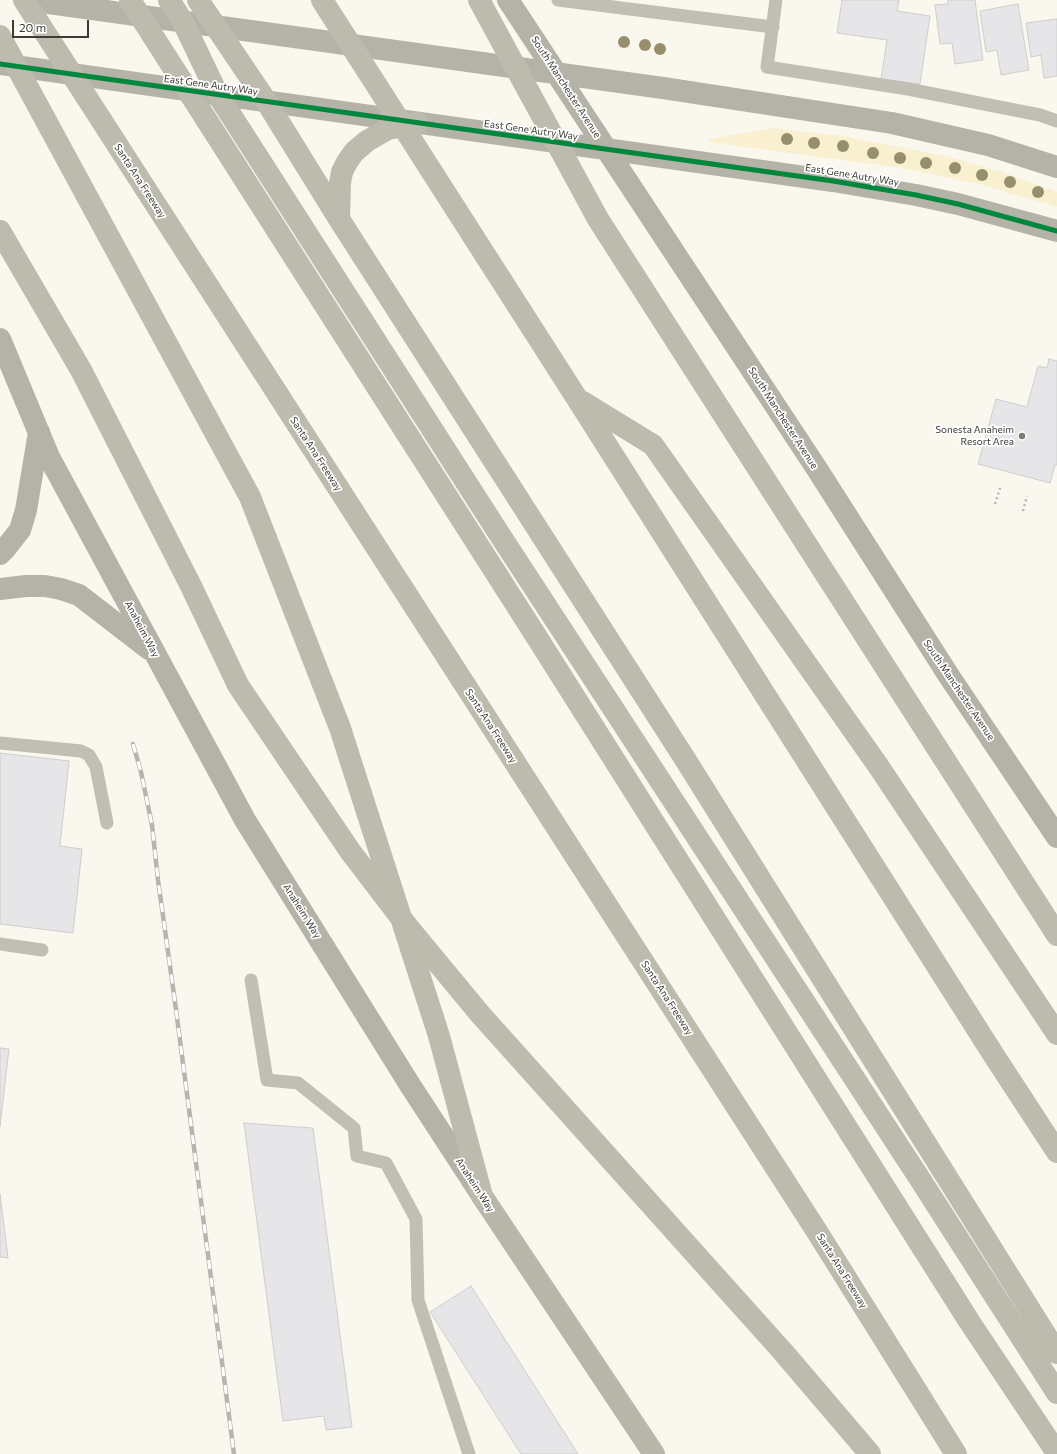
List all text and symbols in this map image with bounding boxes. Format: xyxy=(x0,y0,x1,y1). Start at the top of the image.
scale bar xyxy=(14,12,91,38)
text: 20 m xyxy=(19,20,46,34)
street label: South Manchester Avenue xyxy=(529,34,603,140)
street label: East Gene Autry Way xyxy=(163,72,259,98)
street label: East Gene Autry Way xyxy=(483,117,579,143)
street label: Santa Ana Freeway xyxy=(112,142,168,220)
street label: East Gene Autry Way xyxy=(804,162,900,188)
street label: South Manchester Avenue xyxy=(746,365,820,471)
street label: Santa Ana Freeway xyxy=(288,415,344,493)
place label: Sonesta Anaheim Resort Area xyxy=(935,424,1014,448)
marker: Sonesta Anaheim Resort Area xyxy=(1017,431,1027,441)
street label: Anaheim Way xyxy=(122,599,162,659)
street label: South Manchester Avenue xyxy=(921,637,997,743)
street label: Santa Ana Freeway xyxy=(463,687,519,765)
street label: Anaheim Way xyxy=(280,882,324,940)
street label: Santa Ana Freeway xyxy=(639,959,695,1037)
street label: Anaheim Way xyxy=(453,1156,497,1214)
street label: Santa Ana Freeway xyxy=(814,1231,870,1311)

